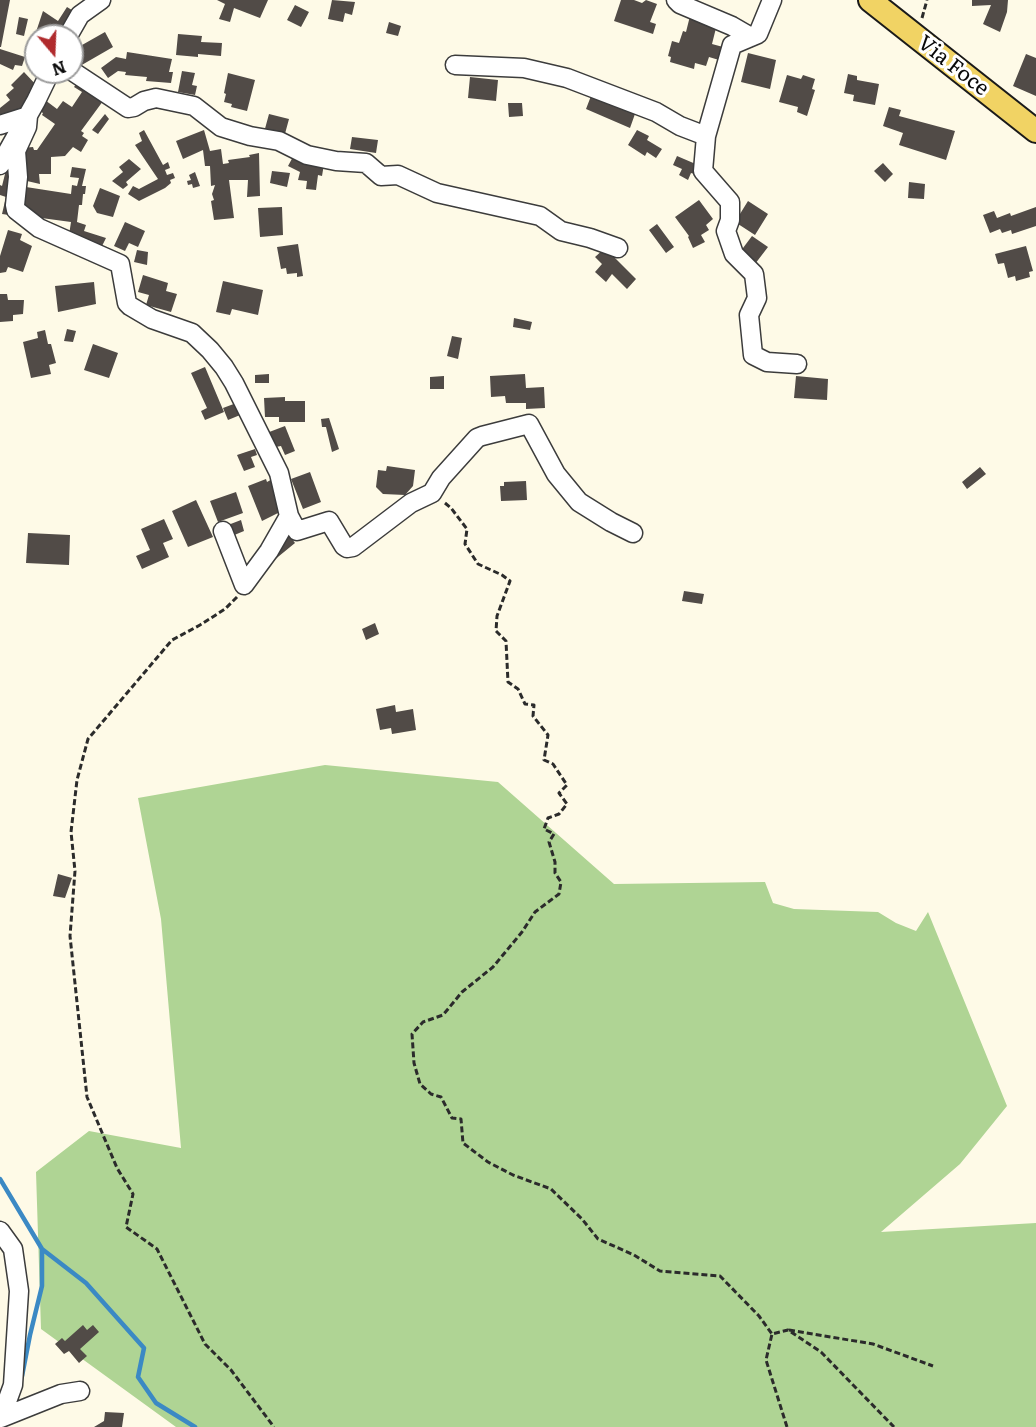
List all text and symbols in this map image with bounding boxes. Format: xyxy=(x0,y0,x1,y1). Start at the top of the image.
north arrow xyxy=(24,24,84,84)
street label: Via Foce xyxy=(912,30,994,102)
text: N xyxy=(49,56,69,83)

